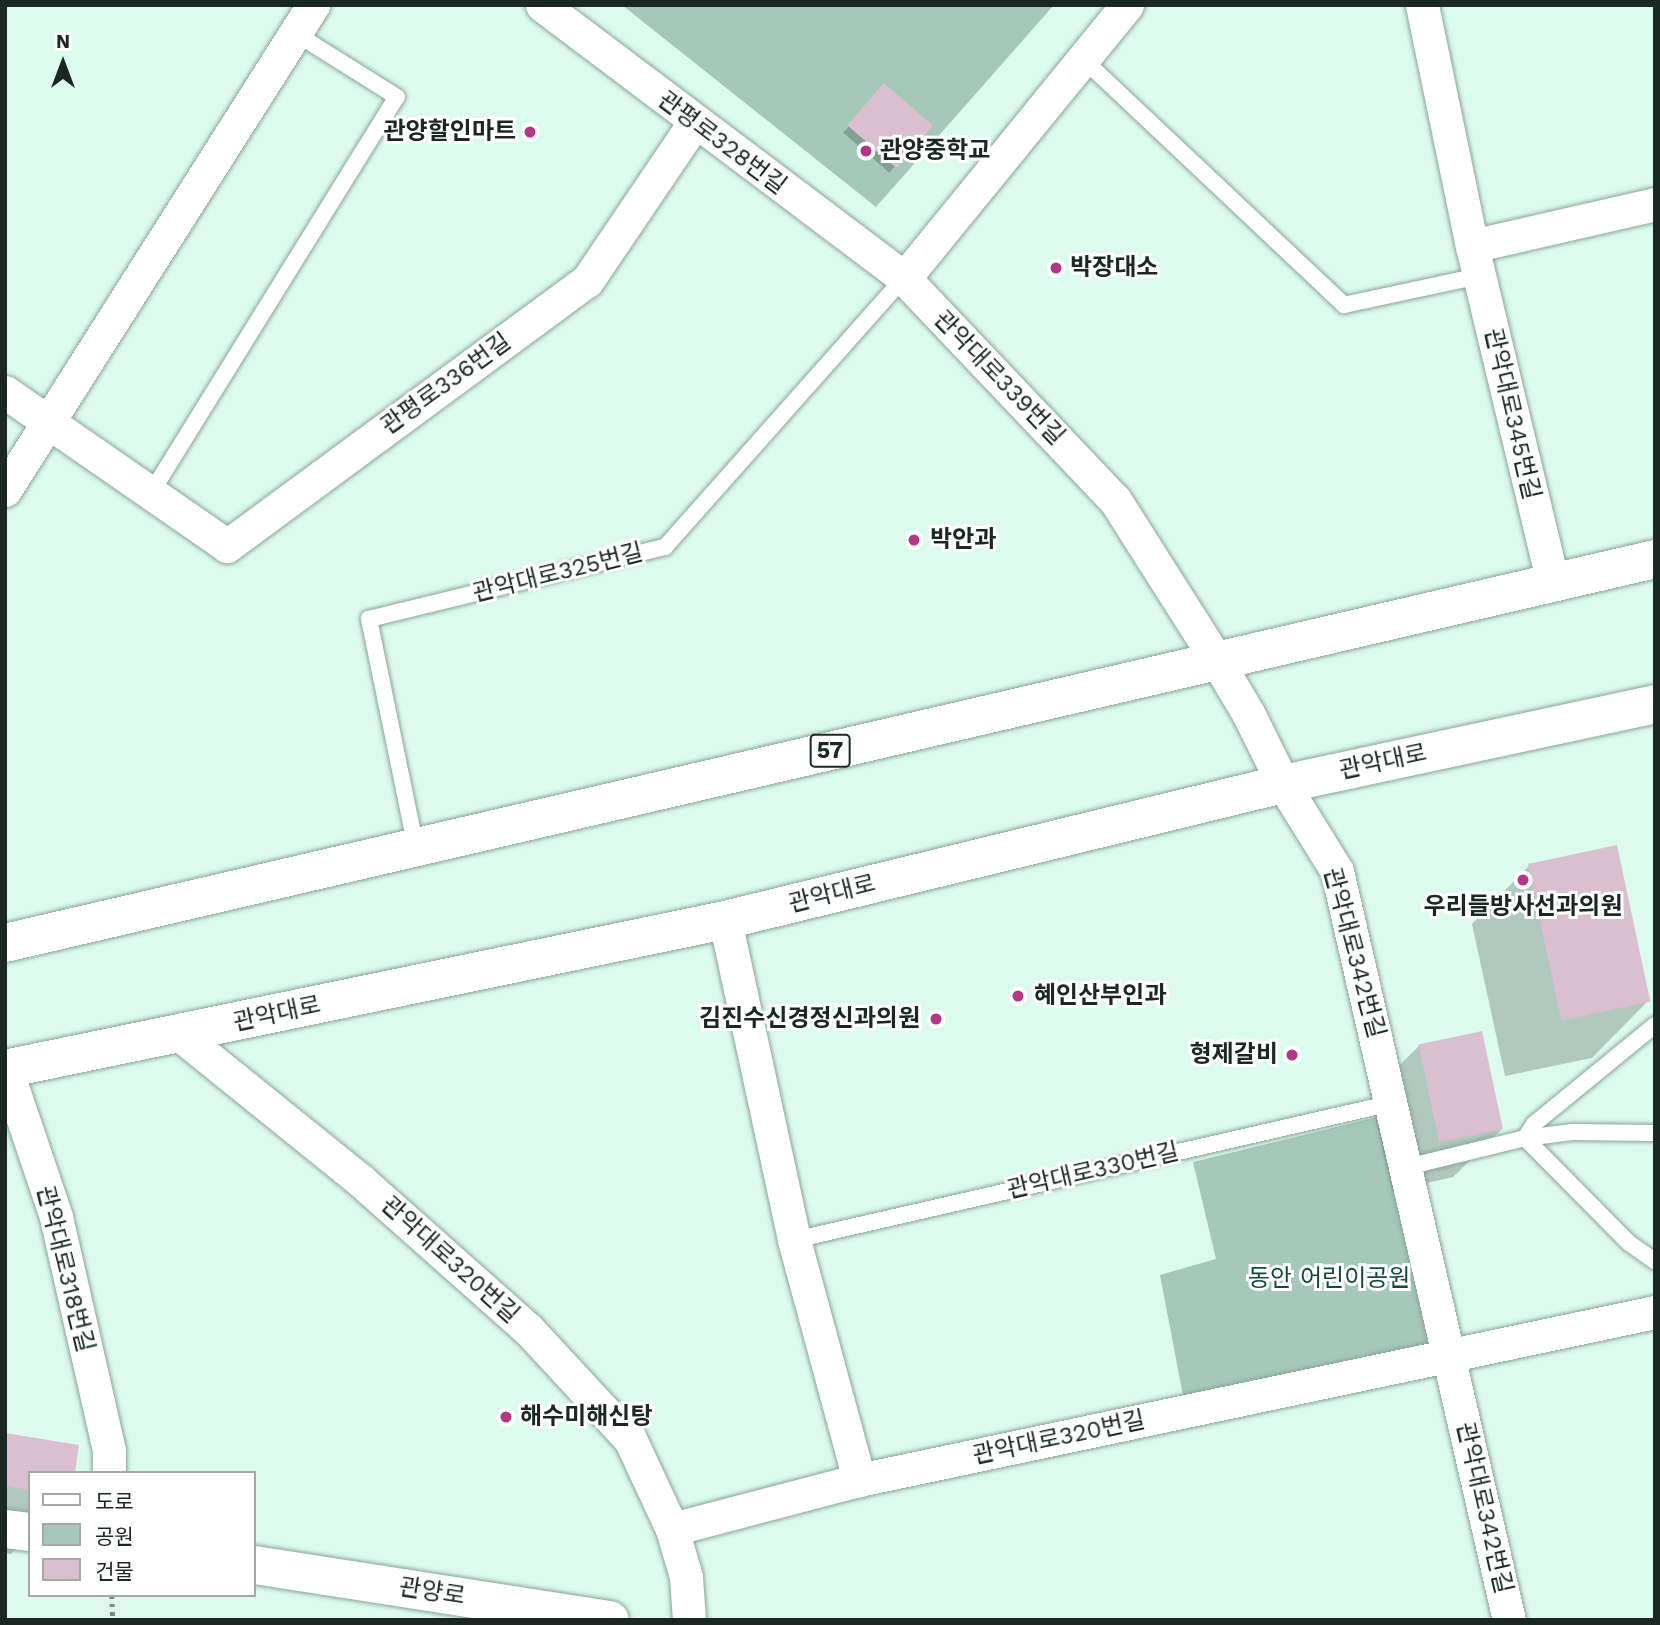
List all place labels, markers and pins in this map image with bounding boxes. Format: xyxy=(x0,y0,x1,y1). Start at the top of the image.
place label: 관양할인마트 xyxy=(384,118,516,146)
marker: 관양할인마트 xyxy=(522,124,538,140)
place label: 관양중학교 xyxy=(880,137,990,165)
marker: 관양중학교 xyxy=(858,143,874,159)
place label: 박장대소 xyxy=(1070,254,1158,282)
marker: 박장대소 xyxy=(1048,260,1064,276)
place label: 박안과 xyxy=(930,526,996,554)
marker: 박안과 xyxy=(904,530,924,550)
marker: 우리들방사선과의원 xyxy=(1513,870,1533,890)
place label: 우리들방사선과의원 xyxy=(1424,893,1622,921)
place label: 혜인산부인과 xyxy=(1034,982,1166,1010)
marker: 혜인산부인과 xyxy=(1008,986,1028,1006)
place label: 김진수신경정신과의원 xyxy=(699,1005,920,1033)
marker: 김진수신경정신과의원 xyxy=(926,1009,946,1029)
place label: 형제갈비 xyxy=(1190,1041,1278,1069)
marker: 형제갈비 xyxy=(1284,1047,1300,1063)
place label: 해수미해신탕 xyxy=(520,1403,652,1431)
marker: 해수미해신탕 xyxy=(498,1409,514,1425)

